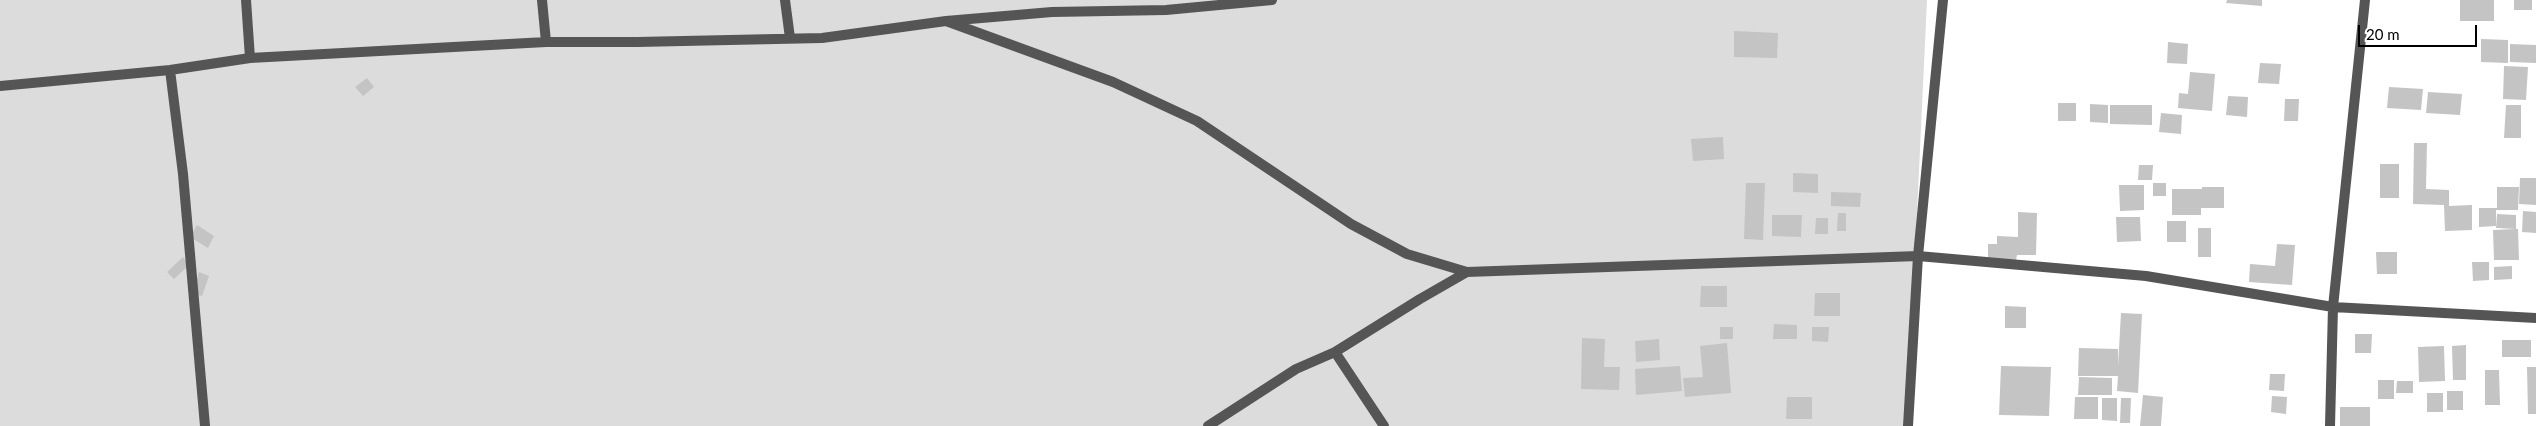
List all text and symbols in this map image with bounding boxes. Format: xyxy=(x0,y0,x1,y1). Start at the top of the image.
scale bar xyxy=(2361,15,2480,47)
text: 20 m xyxy=(2366,25,2400,43)

